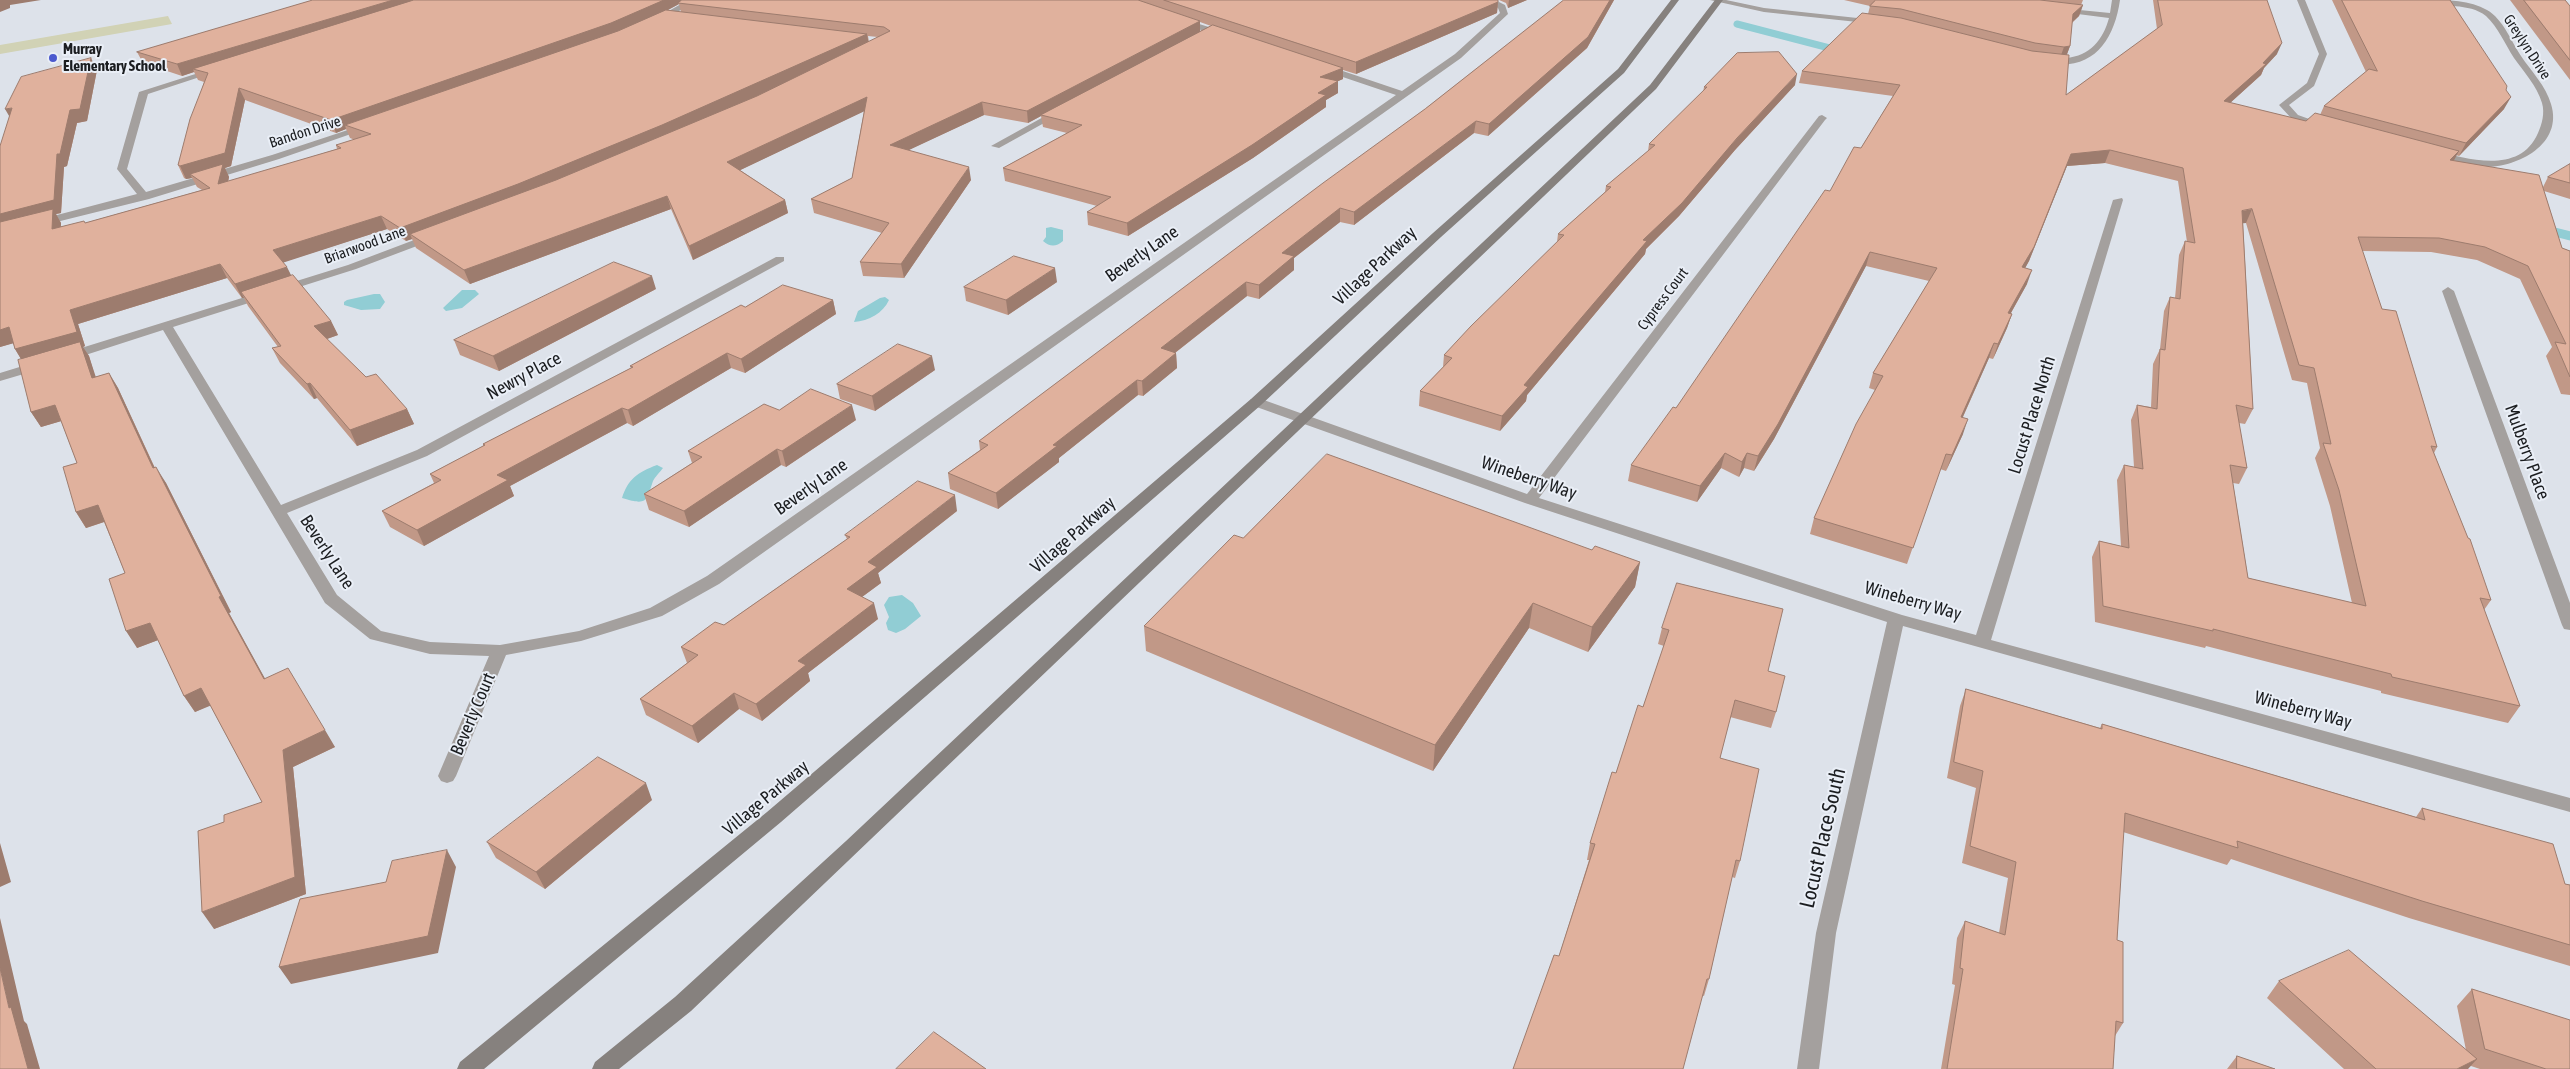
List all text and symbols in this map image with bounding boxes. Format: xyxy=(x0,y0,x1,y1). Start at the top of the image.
street label: Greylyn Drive xyxy=(2499,11,2555,83)
place label: Murray Elementary School xyxy=(63,40,166,75)
marker: Murray Elementary School xyxy=(47,52,59,64)
street label: Bandon Drive xyxy=(267,112,343,152)
street label: Beverly Lane xyxy=(1101,221,1183,287)
street label: Briarwood Lane xyxy=(322,222,408,268)
street label: Village Parkway xyxy=(1329,222,1421,310)
street label: Cypress Court xyxy=(1634,264,1692,334)
street label: Newry Place xyxy=(483,347,565,405)
street label: Locust Place North xyxy=(2004,353,2060,477)
street label: Mulberry Place xyxy=(2500,402,2554,502)
street label: Wineberry Way xyxy=(1478,452,1580,504)
street label: Beverly Lane xyxy=(770,454,852,520)
street label: Village Parkway xyxy=(1026,492,1120,578)
street label: Beverly Lane xyxy=(295,511,359,593)
street label: Wineberry Way xyxy=(1862,577,1964,625)
street label: Beverly Court xyxy=(446,670,500,758)
street label: Wineberry Way xyxy=(2252,687,2354,733)
street label: Village Parkway xyxy=(719,756,813,840)
street label: Locust Place South xyxy=(1795,765,1851,911)

